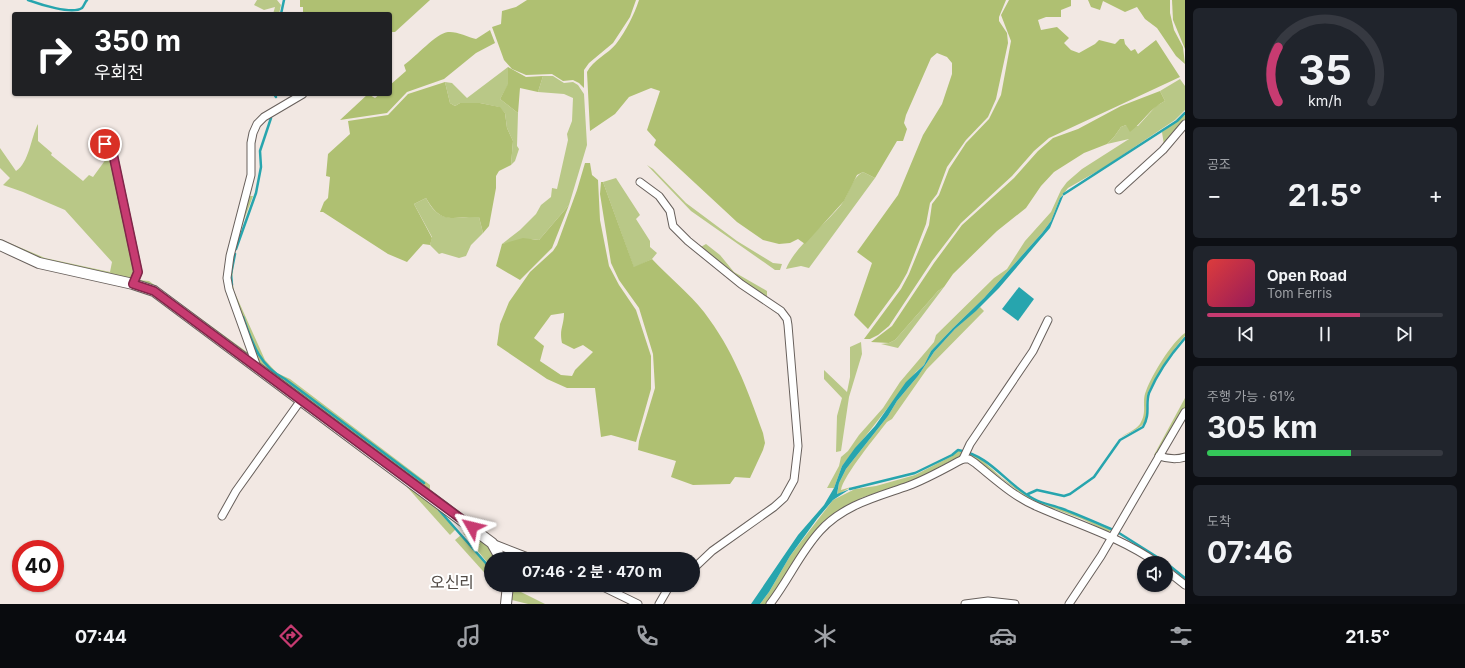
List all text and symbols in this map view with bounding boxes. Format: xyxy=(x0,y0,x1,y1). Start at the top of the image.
text: 350 m xyxy=(94,24,181,58)
icon: right xyxy=(28,28,80,80)
text: 35 xyxy=(1298,44,1352,94)
text: 우회전 xyxy=(94,62,144,83)
text: km/h xyxy=(1308,91,1342,108)
pin xyxy=(88,127,122,161)
icon: arrive xyxy=(94,133,116,155)
text: 공조 xyxy=(1207,156,1231,172)
text: 21.5° xyxy=(1288,177,1362,213)
text: − xyxy=(1207,182,1222,208)
text: + xyxy=(1428,182,1443,208)
text: Open Road xyxy=(1267,266,1347,285)
text: Tom Ferris xyxy=(1267,285,1332,301)
icon: previous xyxy=(1235,323,1257,345)
icon: pause xyxy=(1314,323,1336,345)
icon: next xyxy=(1393,323,1415,345)
text: 주행 가능 · 61% xyxy=(1207,388,1296,404)
text: 305 km xyxy=(1207,409,1318,445)
position arrow xyxy=(451,506,493,548)
text: 도착 xyxy=(1207,513,1231,529)
text: 07:46 xyxy=(1207,534,1293,570)
speed limit sign: 40 xyxy=(12,540,64,592)
map controls xyxy=(1137,556,1173,592)
button: sound xyxy=(1137,556,1173,592)
text: 07:46 · 2 분 · 470 m xyxy=(522,562,662,581)
district label: 오신리 xyxy=(430,572,474,592)
icon: directions xyxy=(277,622,305,650)
icon: music xyxy=(455,622,483,650)
icon: phone xyxy=(633,622,661,650)
icon: climate xyxy=(811,622,839,650)
icon: car xyxy=(989,622,1017,650)
icon: filters xyxy=(1167,622,1195,650)
text: 07:44 xyxy=(75,626,127,647)
text: 21.5° xyxy=(1345,626,1390,647)

